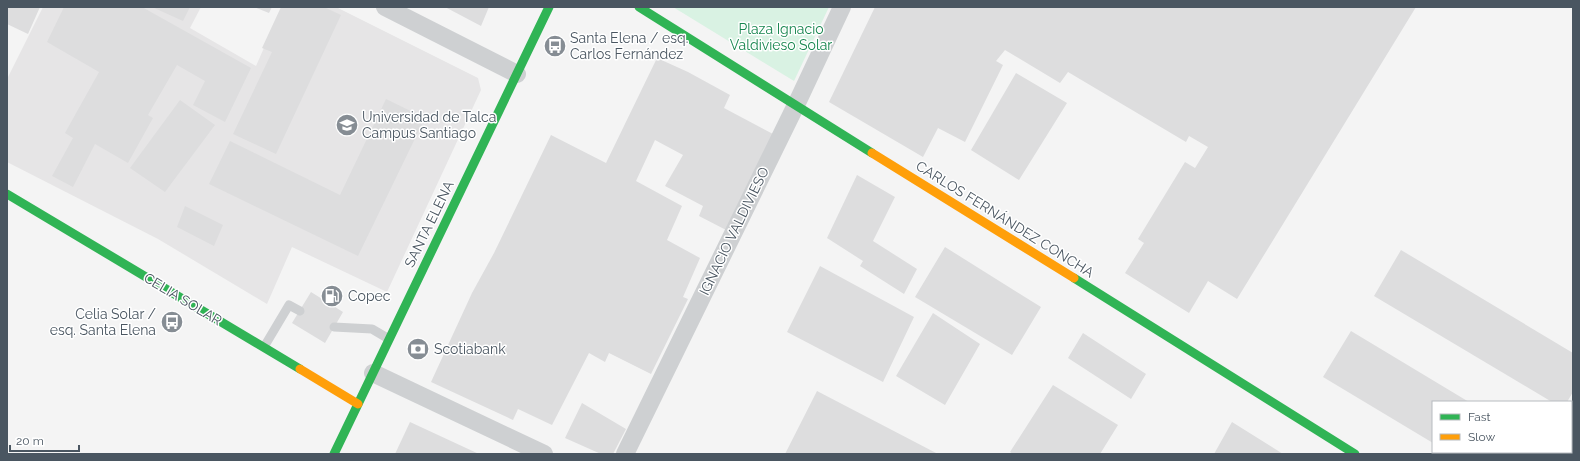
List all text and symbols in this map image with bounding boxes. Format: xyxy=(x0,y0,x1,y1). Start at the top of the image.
park label: Plaza Ignacio Valdivieso Solar xyxy=(730,21,832,53)
place label: Santa Elena / esq. Carlos Fernández xyxy=(570,30,688,62)
bus stop icon: Santa Elena / esq. Carlos Fernández xyxy=(542,33,568,59)
place label: Universidad de Talca Campus Santiago xyxy=(362,109,496,141)
school or university icon: Universidad de Talca Campus Santiago xyxy=(334,112,360,138)
street label: CARLOS FERNÁNDEZ CONCHA xyxy=(913,157,1098,281)
street label: IGNACIO VALDIVIESO xyxy=(696,164,772,298)
street label: SANTA ELENA xyxy=(401,178,457,270)
street label: CELIA SOLAR xyxy=(141,269,225,329)
fuel station icon: Copec xyxy=(319,283,345,309)
place label: Copec xyxy=(348,288,391,304)
place label: Celia Solar / esq. Santa Elena xyxy=(50,306,157,338)
bus stop icon: Celia Solar / esq. Santa Elena xyxy=(159,309,185,335)
bank icon: Scotiabank xyxy=(405,336,431,362)
place label: Scotiabank xyxy=(434,341,506,357)
legend xyxy=(1432,401,1572,453)
text: Fast xyxy=(1468,410,1491,424)
scale bar xyxy=(10,427,79,453)
text: Slow xyxy=(1468,430,1495,444)
text: 20 m xyxy=(16,434,44,448)

